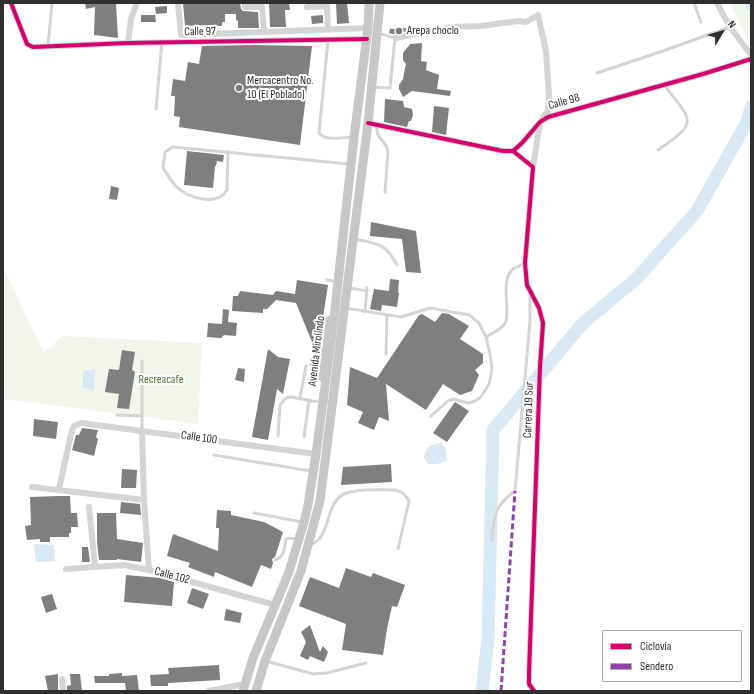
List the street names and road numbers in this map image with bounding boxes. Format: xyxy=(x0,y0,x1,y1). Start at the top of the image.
street label: Calle 97 xyxy=(184,25,216,39)
street label: Calle 98 xyxy=(547,91,581,113)
street label: Avenida Mirolindo xyxy=(306,315,328,387)
street label: Carrera 19 Sur xyxy=(521,381,537,439)
street label: Calle 100 xyxy=(180,428,218,448)
street label: Calle 102 xyxy=(153,564,191,588)

